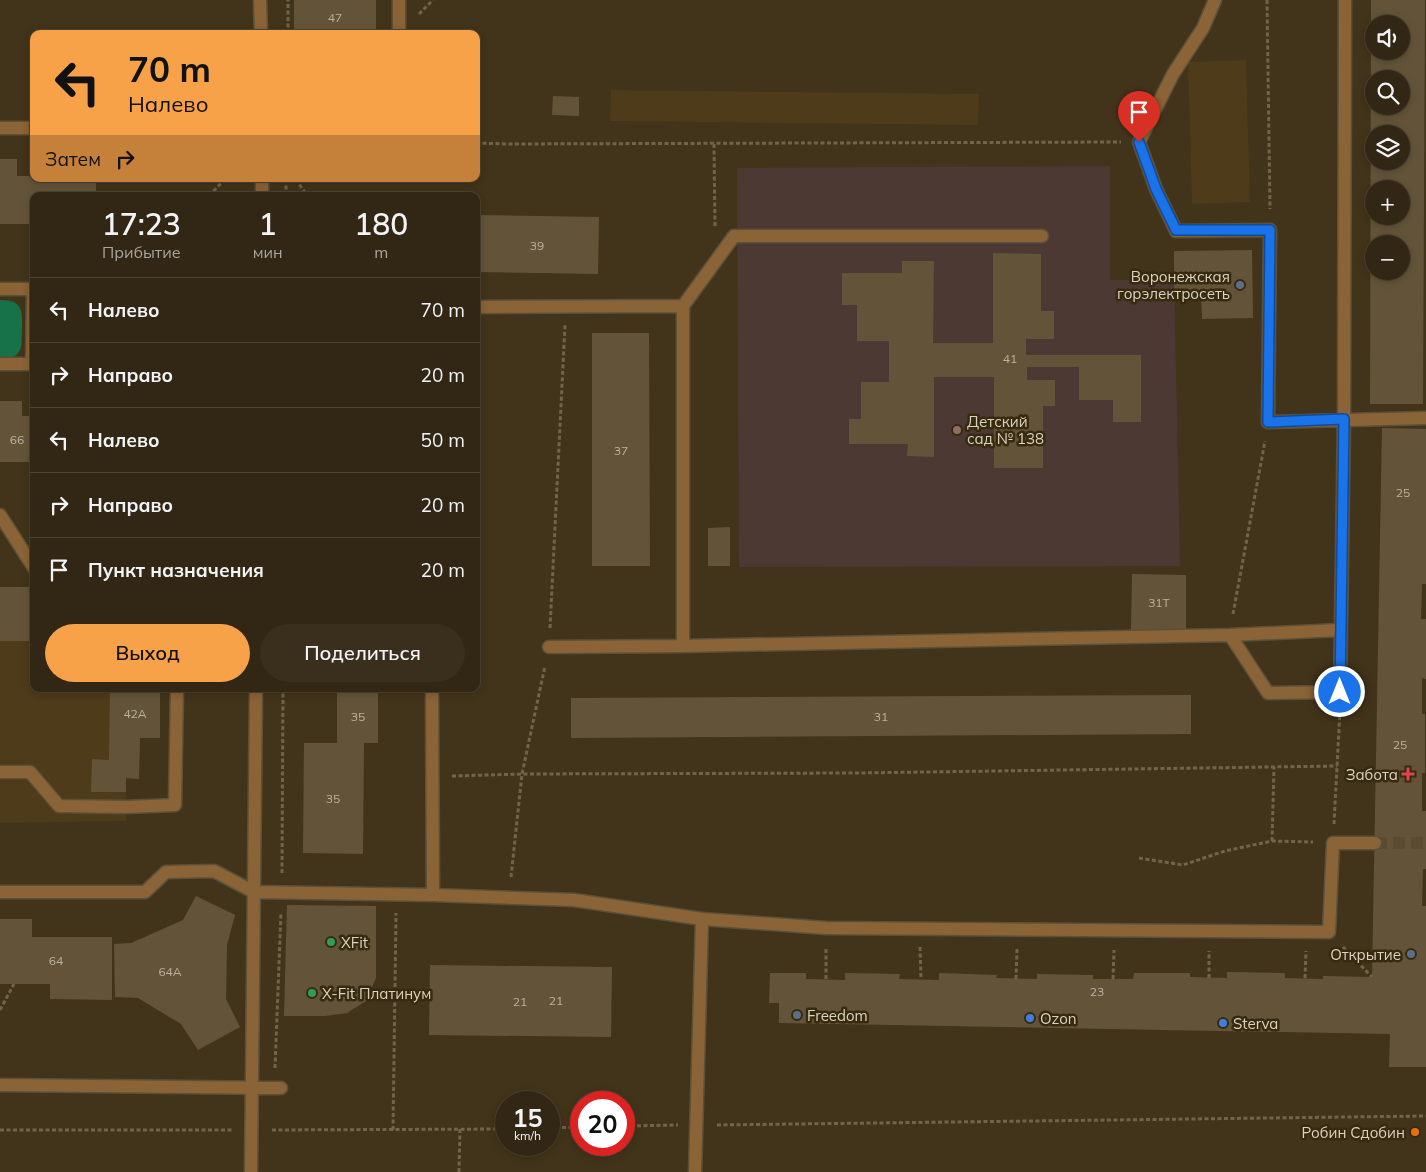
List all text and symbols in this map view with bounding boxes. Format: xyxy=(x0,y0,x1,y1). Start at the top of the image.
house number: 47 xyxy=(328,10,342,25)
map controls xyxy=(1365,15,1410,280)
button: sound xyxy=(1365,15,1410,60)
text: 70 m xyxy=(128,47,211,91)
icon: left xyxy=(45,50,110,115)
button: search xyxy=(1365,70,1410,115)
text: Налево xyxy=(128,90,208,118)
pin xyxy=(1118,91,1160,142)
icon: arrive xyxy=(1125,98,1153,126)
button: layers xyxy=(1365,125,1410,170)
icon: right xyxy=(111,145,139,173)
text: Затем xyxy=(45,147,101,171)
button: + xyxy=(1365,180,1410,225)
text: 17:23 xyxy=(102,205,181,243)
text: 1 xyxy=(259,205,277,243)
text: 180 xyxy=(354,205,408,243)
button: − xyxy=(1365,235,1410,280)
house number: 39 xyxy=(530,238,544,253)
text: Прибытие xyxy=(102,242,181,262)
text: мин xyxy=(253,242,282,262)
text: m xyxy=(374,242,388,262)
place label: Воронежская горэлектросеть xyxy=(1117,267,1230,303)
marker: Воронежская горэлектросеть xyxy=(1234,279,1246,291)
icon: left xyxy=(45,296,73,324)
text: Налево xyxy=(88,298,160,322)
text: 70 m xyxy=(421,298,465,322)
house number: 41 xyxy=(1003,351,1017,366)
icon: right xyxy=(45,361,73,389)
text: Направо xyxy=(88,363,173,387)
text: 20 m xyxy=(421,363,465,387)
place label: Детский сад № 138 xyxy=(967,412,1044,448)
marker: Детский сад № 138 xyxy=(951,424,963,436)
icon: left xyxy=(45,426,73,454)
text: Налево xyxy=(88,428,160,452)
text: 50 m xyxy=(421,428,465,452)
house number: 66 xyxy=(10,432,24,447)
house number: 37 xyxy=(614,443,628,458)
house number: 25 xyxy=(1396,485,1410,500)
icon: right xyxy=(45,491,73,519)
text: Направо xyxy=(88,493,173,517)
text: 20 m xyxy=(421,493,465,517)
icon: arrive xyxy=(45,556,73,584)
text: Пункт назначения xyxy=(88,558,264,582)
text: 20 m xyxy=(421,558,465,582)
house number: 31Т xyxy=(1148,595,1171,610)
button: Выход xyxy=(45,624,250,682)
button: Поделиться xyxy=(260,624,465,682)
position arrow xyxy=(1313,665,1365,717)
house number: 42А xyxy=(123,706,147,721)
house number: 35 xyxy=(351,709,365,724)
house number: 31 xyxy=(874,709,888,724)
house number: 25 xyxy=(1393,737,1407,752)
place label: Забота xyxy=(1346,765,1398,784)
marker: Забота xyxy=(1402,768,1414,780)
house number: 35 xyxy=(326,791,340,806)
place label: XFit xyxy=(341,933,368,952)
marker: XFit xyxy=(325,936,337,948)
place label: Открытие xyxy=(1330,945,1401,964)
marker: Открытие xyxy=(1405,948,1417,960)
house number: 64 xyxy=(49,953,63,968)
house number: 64А xyxy=(158,964,182,979)
place label: X-Fit Платинум xyxy=(322,984,431,1003)
house number: 23 xyxy=(1090,984,1104,999)
marker: X-Fit Платинум xyxy=(306,987,318,999)
house number: 21 xyxy=(549,993,563,1008)
house number: 21 xyxy=(513,994,527,1009)
place label: Freedom xyxy=(807,1006,868,1025)
marker: Freedom xyxy=(791,1009,803,1021)
place label: Ozon xyxy=(1040,1009,1077,1028)
marker: Ozon xyxy=(1024,1012,1036,1024)
place label: Sterva xyxy=(1233,1014,1278,1033)
marker: Sterva xyxy=(1217,1017,1229,1029)
speed limit sign: 20 xyxy=(570,1091,635,1156)
text: 15 xyxy=(512,1102,543,1133)
place label: Робин Сдобин xyxy=(1302,1123,1405,1142)
marker: Робин Сдобин xyxy=(1409,1126,1421,1138)
text: km/h xyxy=(514,1128,541,1143)

